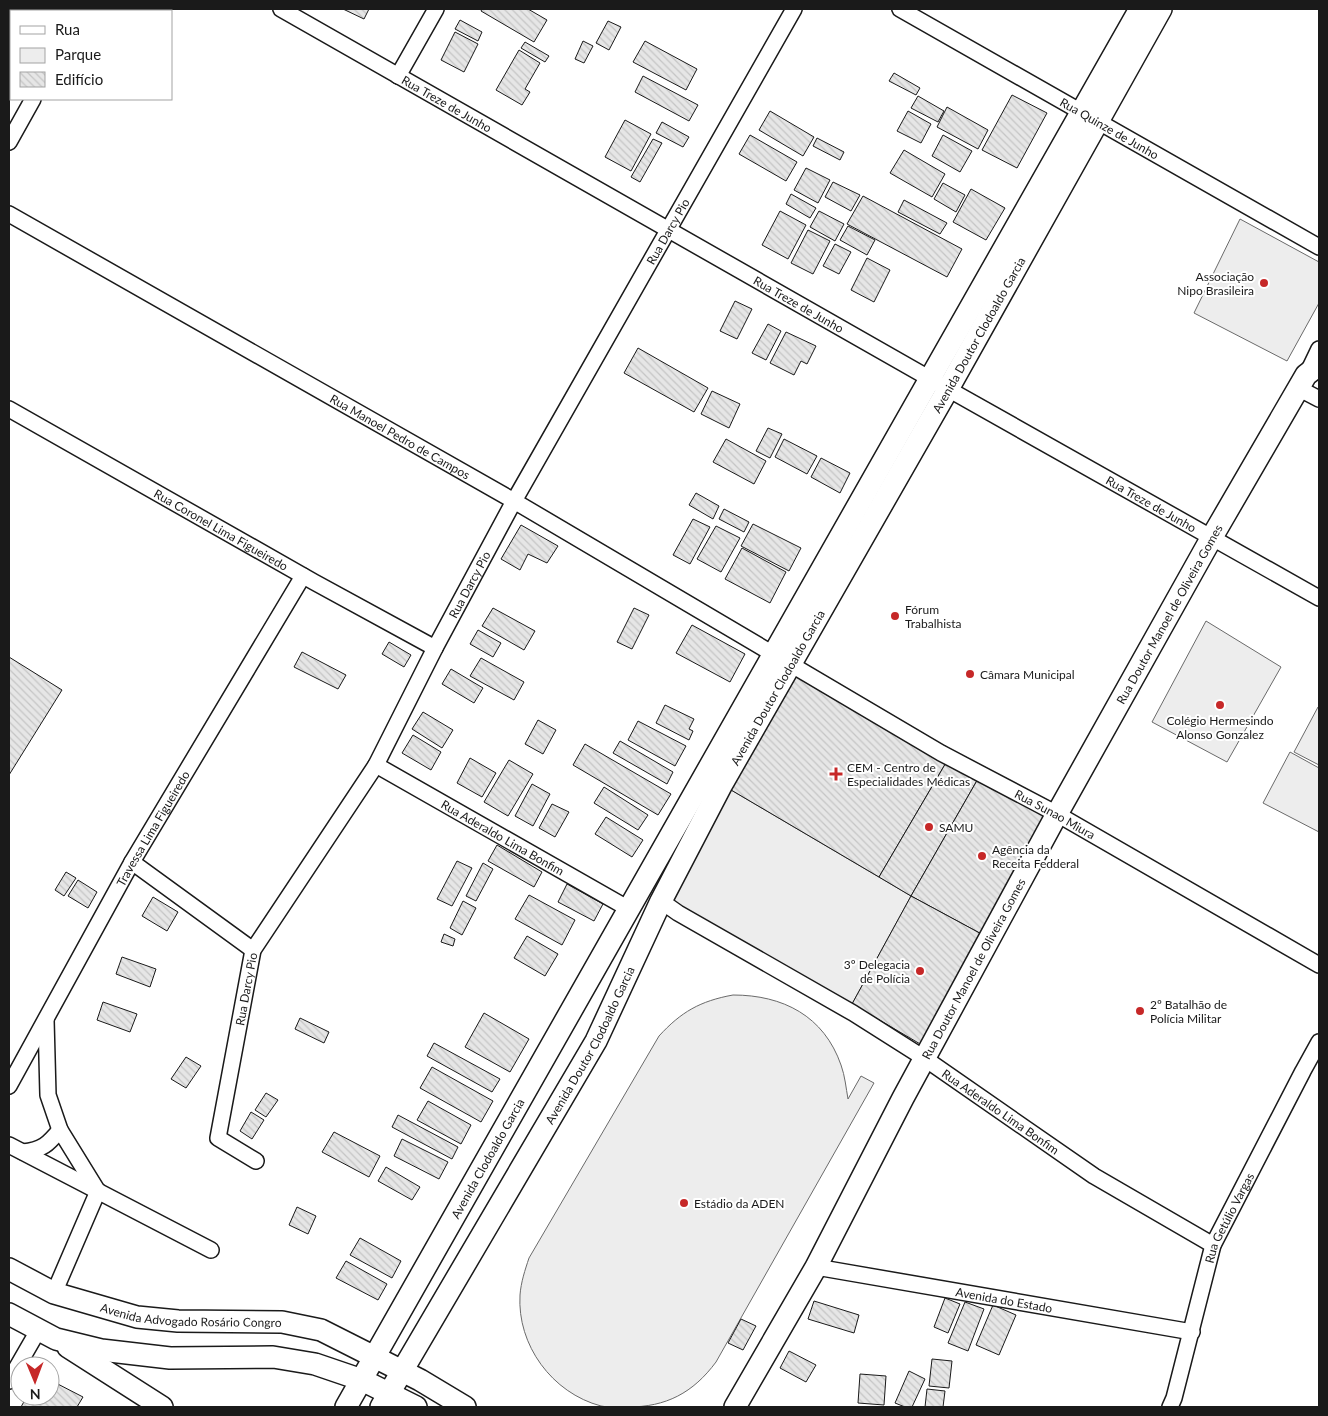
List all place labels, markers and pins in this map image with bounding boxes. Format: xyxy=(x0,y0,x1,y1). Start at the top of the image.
place label: Associação Nipo Brasileira xyxy=(1177,269,1254,298)
marker: Associação Nipo Brasileira xyxy=(1258,277,1270,289)
place label: Fórum Trabalhista xyxy=(905,602,962,631)
marker: Fórum Trabalhista xyxy=(889,610,901,622)
place label: Câmara Municipal xyxy=(980,667,1075,682)
marker: Câmara Municipal xyxy=(964,668,976,680)
marker: Colégio Hermesindo Alonso Gonzalez xyxy=(1214,699,1226,711)
place label: Colégio Hermesindo Alonso Gonzalez xyxy=(1166,713,1274,742)
place label: CEM - Centro de Especialidades Médicas xyxy=(847,760,970,789)
marker: CEM - Centro de Especialidades Médicas xyxy=(829,767,843,781)
place label: SAMU xyxy=(939,820,973,835)
marker: SAMU xyxy=(923,821,935,833)
place label: Agência da Receita Fedderal xyxy=(992,842,1079,871)
marker: Agência da Receita Fedderal xyxy=(976,850,988,862)
place label: 3º Delegacia de Polícia xyxy=(844,957,910,986)
marker: 3º Delegacia de Polícia xyxy=(914,965,926,977)
place label: 2º Batalhão de Polícia Militar xyxy=(1150,997,1227,1026)
marker: 2º Batalhão de Polícia Militar xyxy=(1134,1005,1146,1017)
place label: Estádio da ADEN xyxy=(694,1196,784,1211)
marker: Estádio da ADEN xyxy=(678,1197,690,1209)

